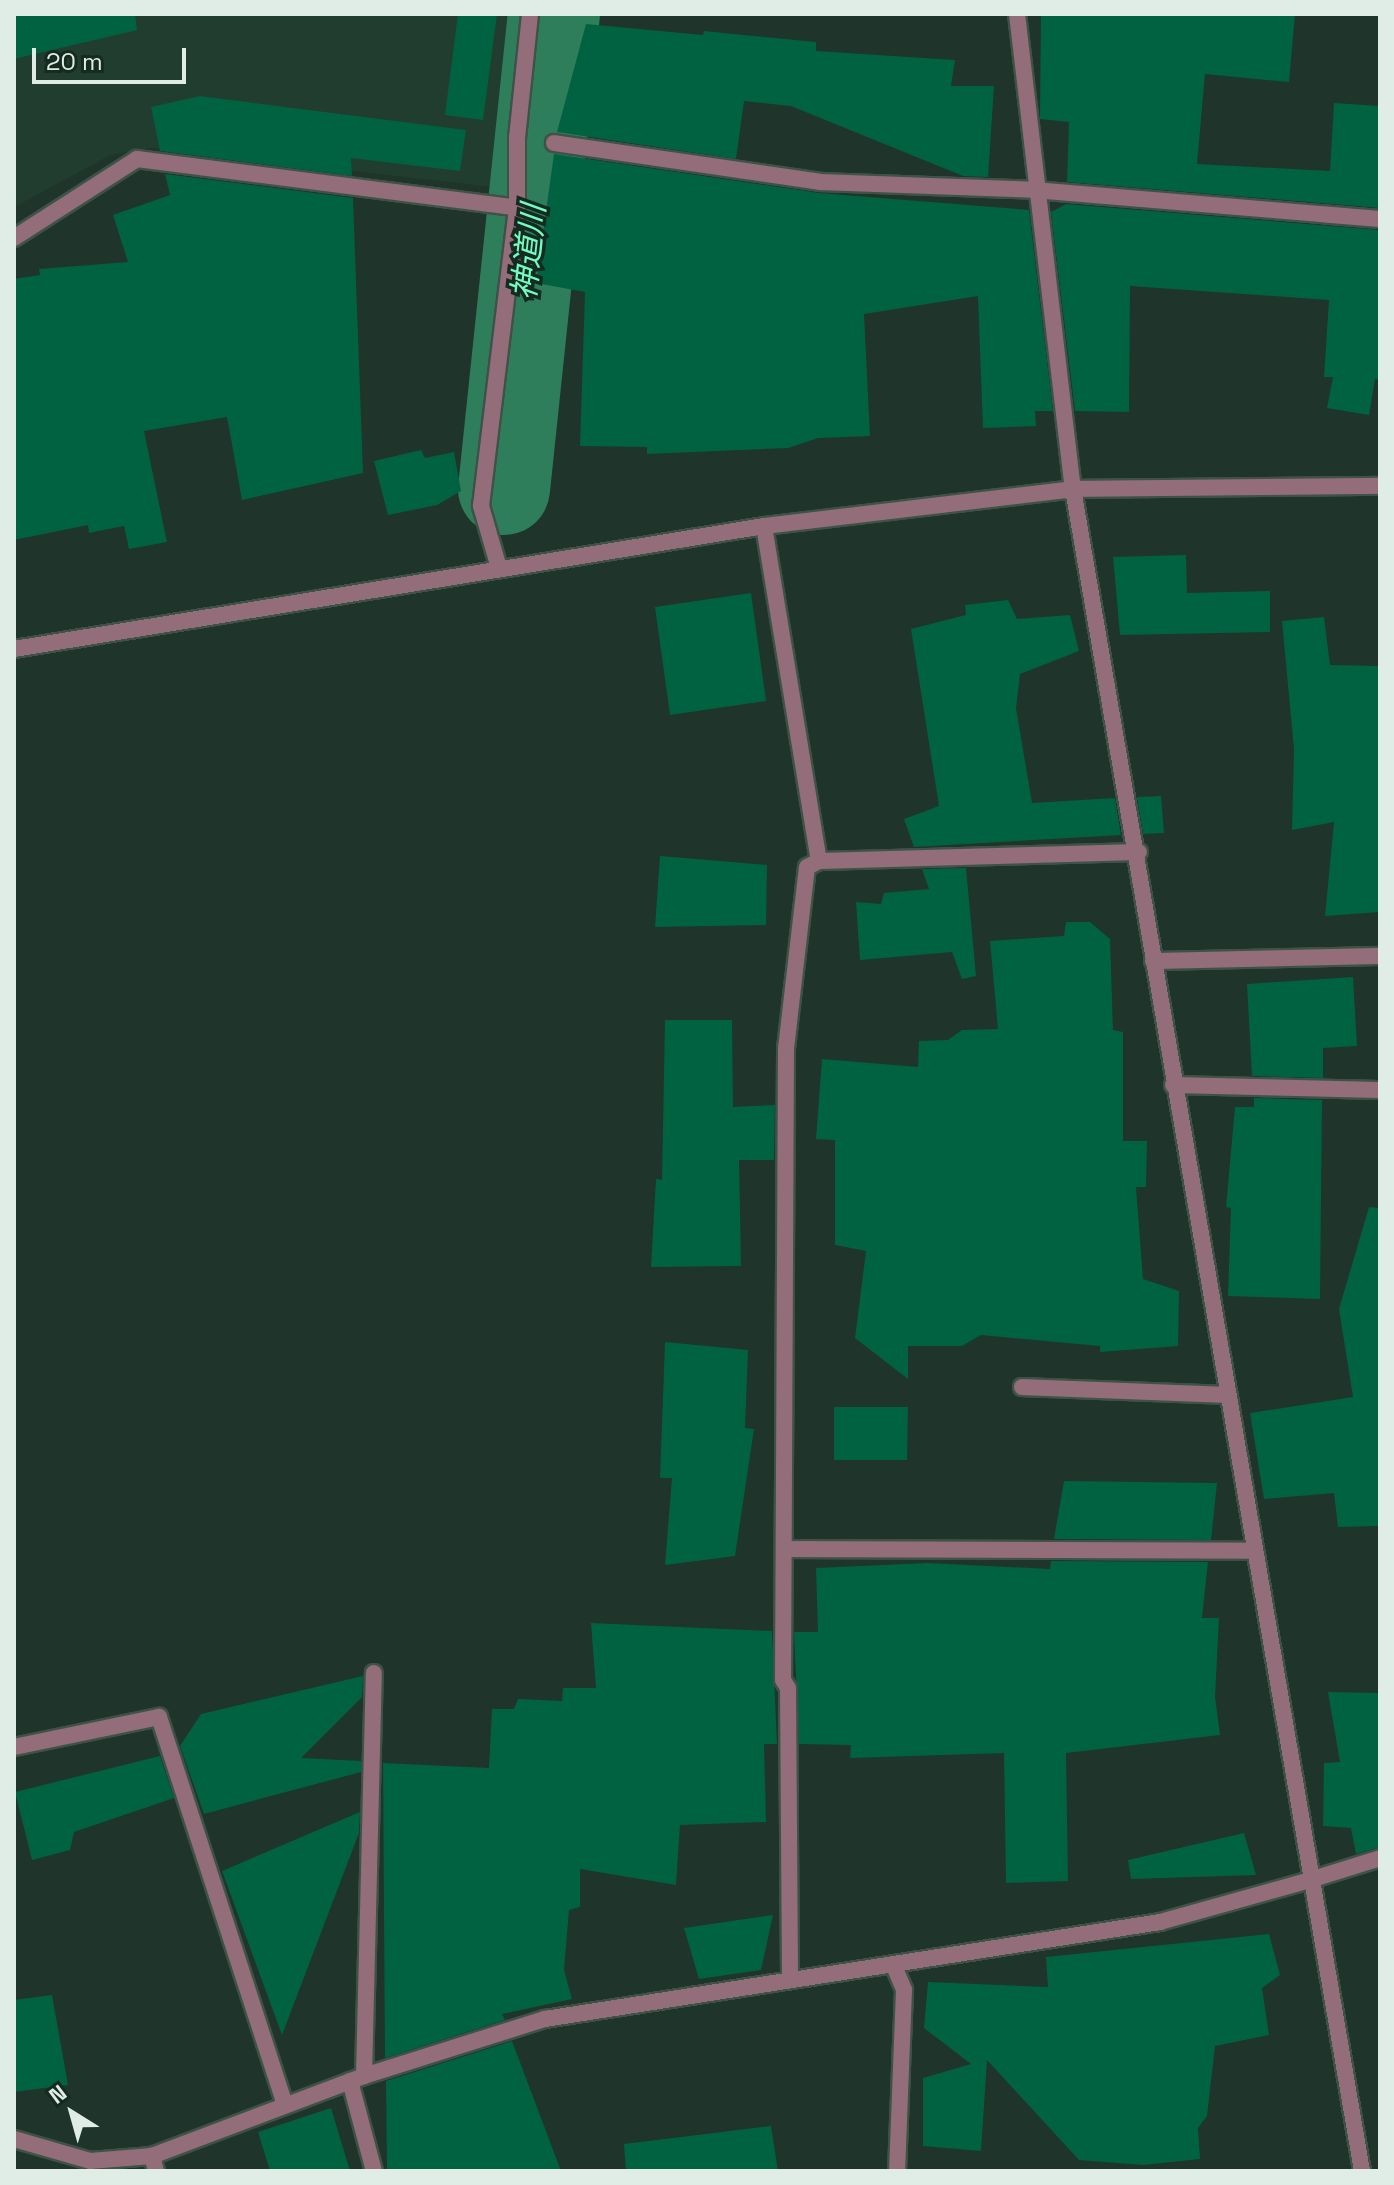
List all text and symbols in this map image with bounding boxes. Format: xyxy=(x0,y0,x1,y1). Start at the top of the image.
scale bar xyxy=(36,32,190,82)
text: 20 m xyxy=(46,46,103,77)
water label: 神道川 xyxy=(505,202,553,302)
north arrow xyxy=(32,2073,112,2153)
text: N xyxy=(43,2078,72,2109)

